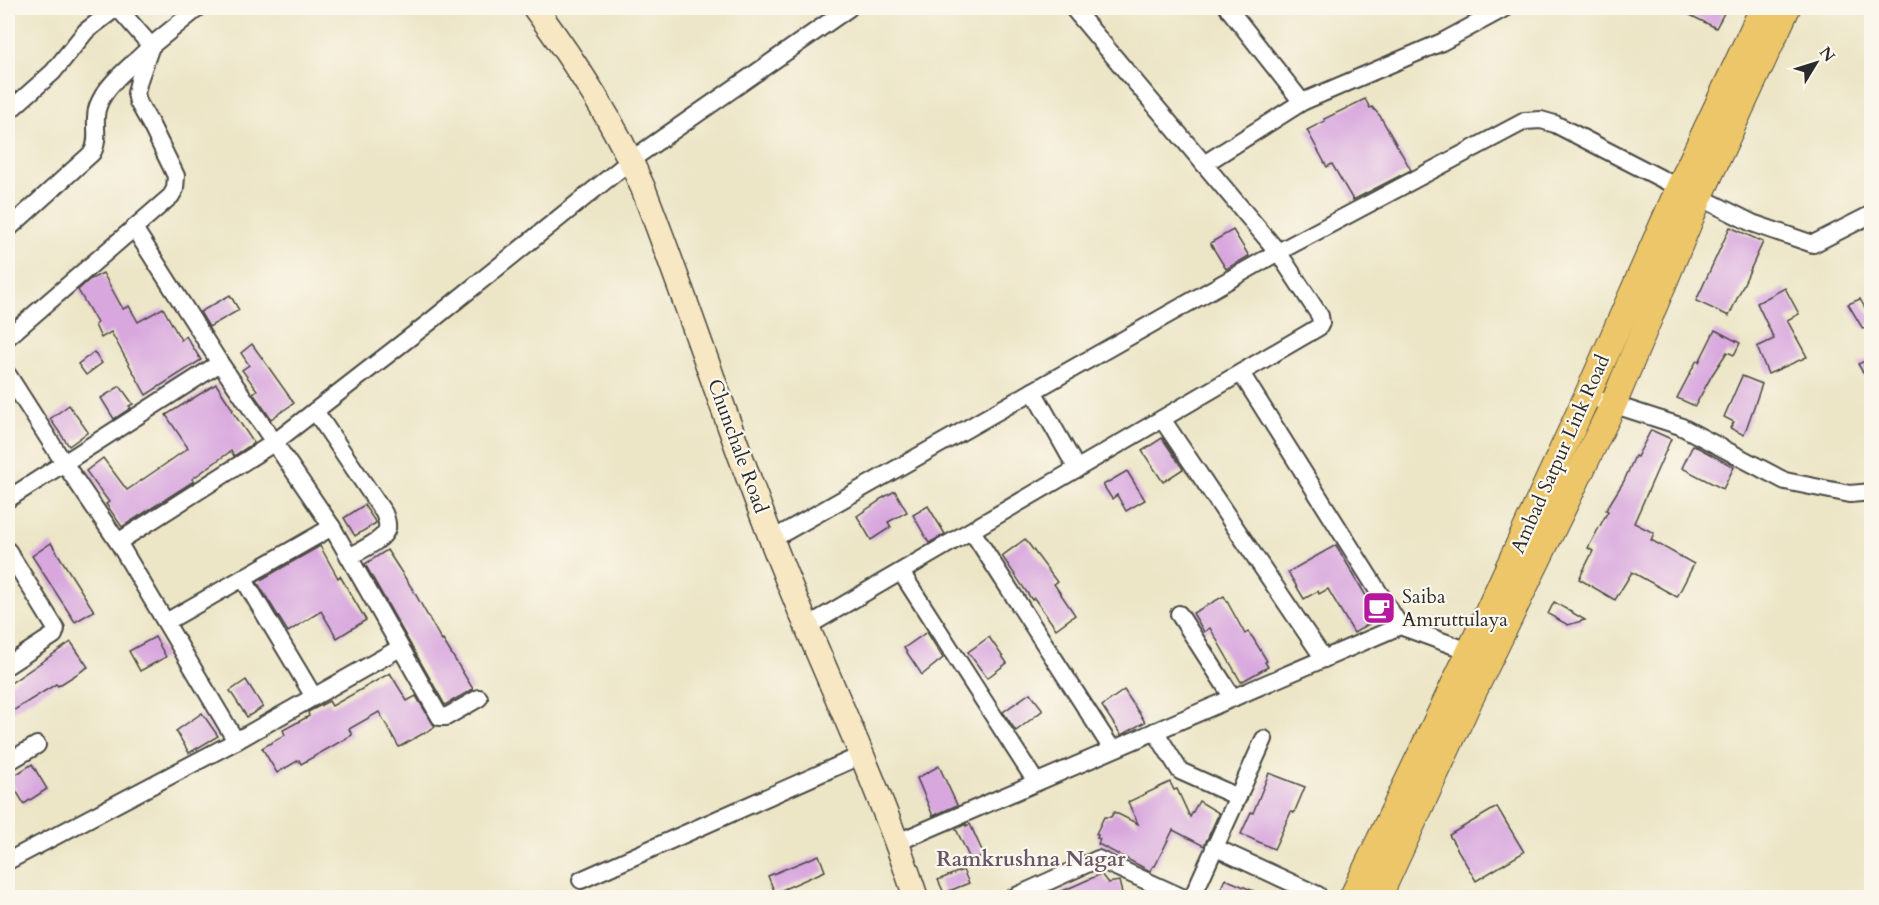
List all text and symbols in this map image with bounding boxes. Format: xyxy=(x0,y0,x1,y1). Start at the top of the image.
north arrow xyxy=(1786,33,1846,93)
text: N xyxy=(1814,42,1840,67)
street label: Ambad Satpur Link Road xyxy=(1504,350,1616,558)
street label: Chunchale Road xyxy=(701,375,775,517)
place label: Saiba Amruttulaya xyxy=(1402,583,1508,633)
cafe icon: Saiba Amruttulaya xyxy=(1361,590,1397,626)
district label: Ramkrushna Nagar xyxy=(936,845,1126,874)

